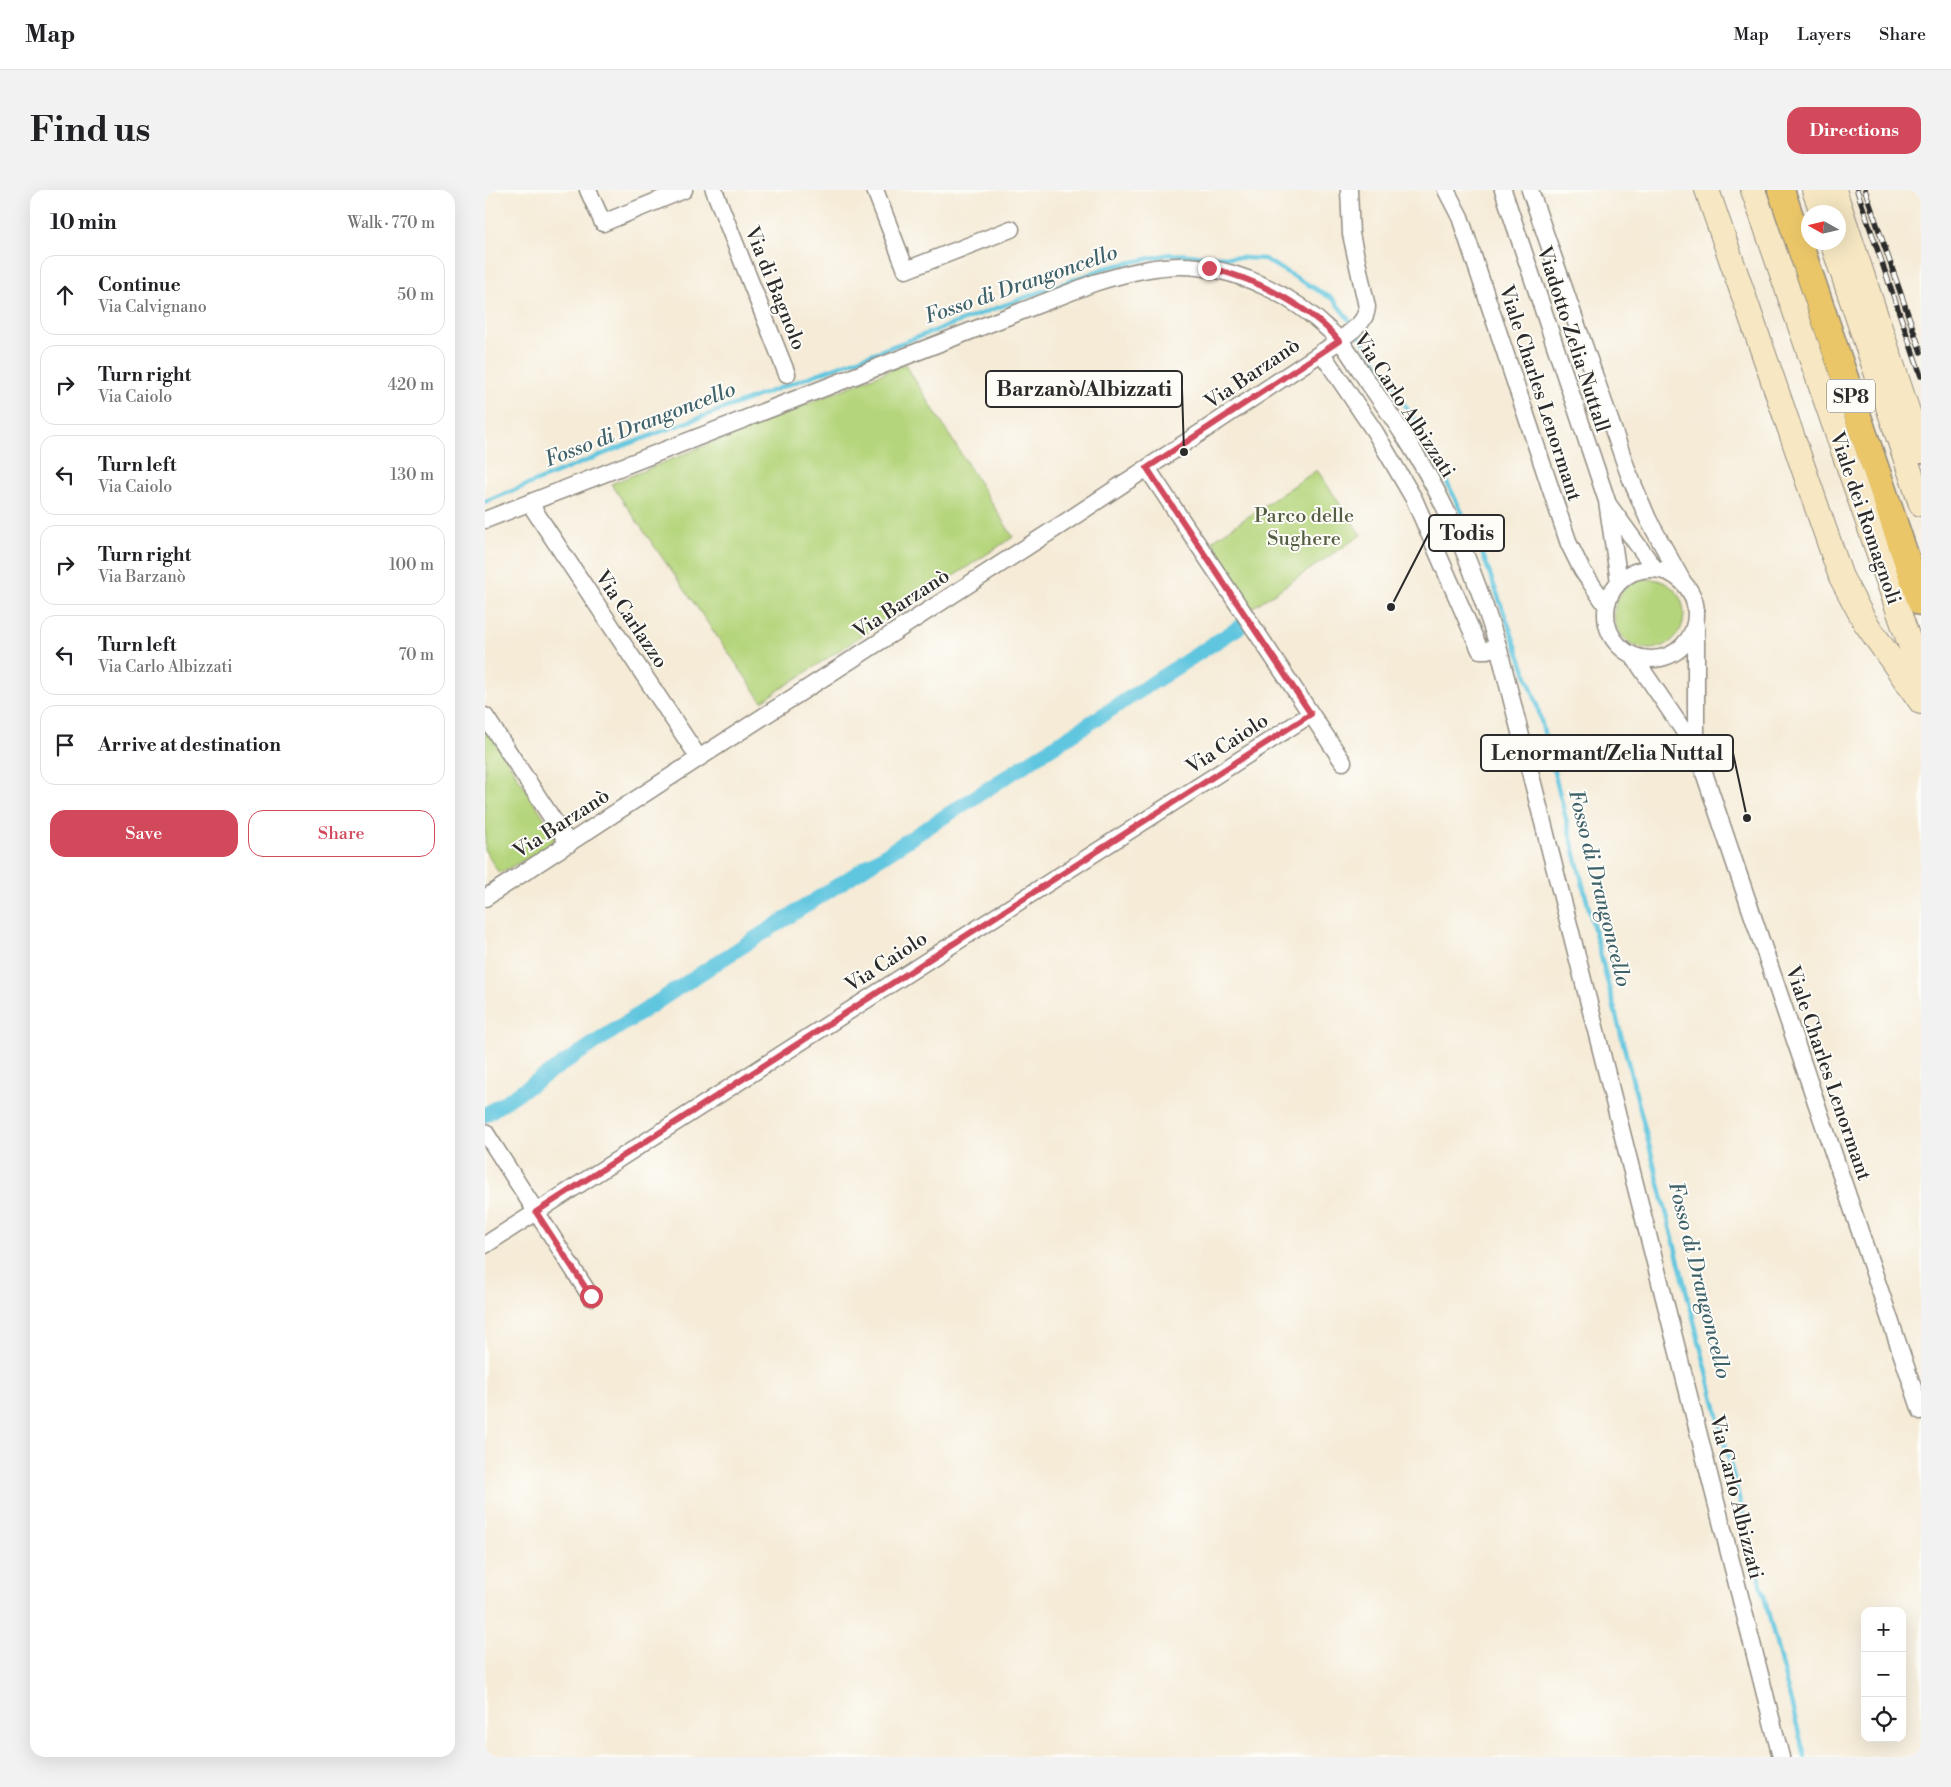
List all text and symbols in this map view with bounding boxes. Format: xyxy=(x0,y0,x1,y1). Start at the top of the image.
text: Map xyxy=(25,20,75,50)
text: Map xyxy=(1734,23,1769,46)
text: Layers xyxy=(1797,23,1851,46)
text: Share xyxy=(1879,23,1926,46)
button: Directions xyxy=(1787,107,1921,154)
text: Find us xyxy=(30,109,150,152)
north arrow xyxy=(1801,205,1846,250)
text: 10 min xyxy=(50,210,117,236)
text: Walk · 770 m xyxy=(347,213,435,233)
street label: Via di Bagnolo xyxy=(738,222,811,354)
water label: Fosso di Drangoncello xyxy=(921,240,1121,330)
street label: Viadotto Zelia Nuttall xyxy=(1530,242,1614,436)
route end xyxy=(1198,257,1221,280)
text: Continue xyxy=(98,273,181,297)
icon: ahead xyxy=(51,281,79,309)
street label: Viale Charles Lenormant xyxy=(1493,282,1586,504)
text: 50 m xyxy=(397,285,434,305)
text: Via Calvignano xyxy=(98,297,207,317)
street label: Via Carlo Albizzati xyxy=(1347,328,1460,483)
street label: Via Barzanò xyxy=(1200,333,1305,416)
text: Turn right xyxy=(98,363,191,387)
icon: right xyxy=(51,371,79,399)
callout: Barzanò/Albizzati xyxy=(986,371,1182,407)
text: 420 m xyxy=(387,375,434,395)
water label: Fosso di Drangoncello xyxy=(541,377,739,473)
text: Barzanò/Albizzati xyxy=(996,377,1172,403)
road number: SP8 xyxy=(1827,380,1875,412)
text: Via Caiolo xyxy=(98,387,172,407)
street label: Viale dei Romagnoli xyxy=(1823,428,1906,608)
text: Turn left xyxy=(98,453,177,477)
icon: left xyxy=(51,461,79,489)
text: 130 m xyxy=(390,465,434,485)
text: Via Caiolo xyxy=(98,477,172,497)
park label: Parco delle Sughere xyxy=(1254,504,1354,552)
callout: Todis xyxy=(1429,515,1504,551)
text: Todis xyxy=(1440,521,1494,547)
text: Turn right xyxy=(98,543,191,567)
icon: right xyxy=(51,551,79,579)
text: 100 m xyxy=(389,555,434,575)
street label: Via Barzanò xyxy=(848,564,955,645)
street label: Via Carlazzo xyxy=(588,565,673,674)
text: Via Barzanò xyxy=(98,567,186,587)
text: Turn left xyxy=(98,633,177,657)
icon: left xyxy=(51,641,79,669)
text: 70 m xyxy=(398,645,434,665)
text: Via Carlo Albizzati xyxy=(98,657,232,677)
street label: Via Caiolo xyxy=(1181,708,1274,781)
icon: arrive xyxy=(51,731,79,759)
text: Arrive at destination xyxy=(98,733,281,757)
callout: Lenormant/Zelia Nuttal xyxy=(1481,735,1733,771)
text: Lenormant/Zelia Nuttal xyxy=(1491,741,1723,767)
street label: Via Barzanò xyxy=(508,784,615,865)
water label: Fosso di Drangoncello xyxy=(1562,787,1636,990)
button: Save xyxy=(50,810,238,857)
button: Share xyxy=(248,810,435,857)
street label: Via Caiolo xyxy=(840,926,933,999)
street label: Viale Charles Lenormant xyxy=(1779,962,1876,1184)
water label: Fosso di Drangoncello xyxy=(1662,1179,1736,1382)
route start xyxy=(580,1285,603,1308)
street label: Via Carlo Albizzati xyxy=(1703,1412,1768,1582)
map controls xyxy=(1861,1607,1906,1742)
button: + xyxy=(1861,1607,1906,1652)
button: − xyxy=(1861,1652,1906,1697)
button: locate xyxy=(1861,1697,1906,1742)

